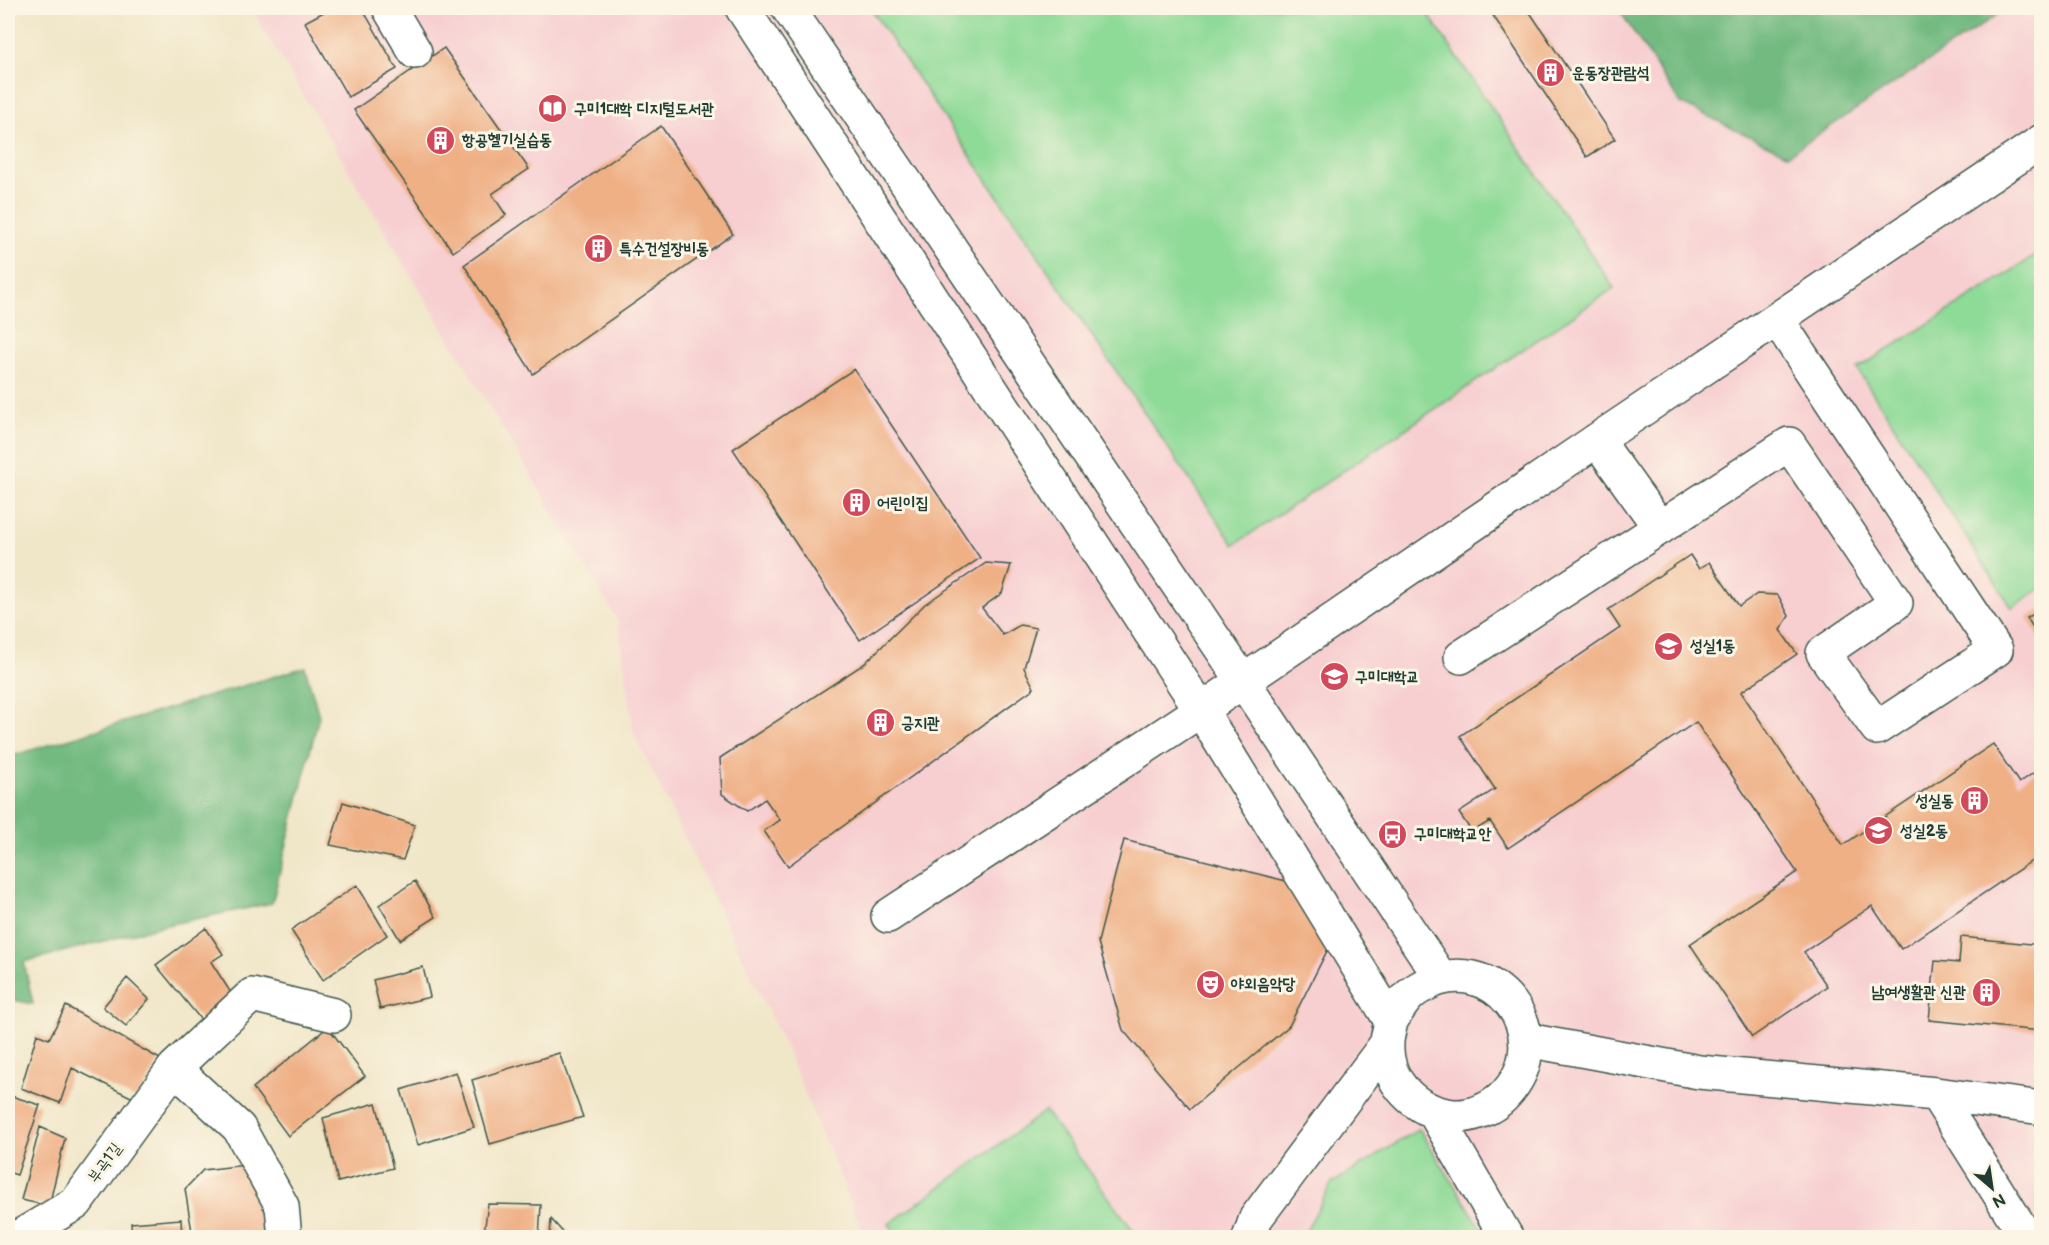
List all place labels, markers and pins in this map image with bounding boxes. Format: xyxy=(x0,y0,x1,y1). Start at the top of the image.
building icon: 운동장관람석 xyxy=(1535,57,1567,89)
place label: 운동장관람석 xyxy=(1572,64,1649,83)
library icon: 구미1대학 디지털도서관 xyxy=(537,93,569,125)
place label: 구미1대학 디지털도서관 xyxy=(574,100,714,119)
building icon: 항공헬기실습동 xyxy=(425,124,457,156)
place label: 항공헬기실습동 xyxy=(461,131,552,150)
building icon: 특수건설장비동 xyxy=(582,233,614,265)
place label: 특수건설장비동 xyxy=(619,240,709,259)
building icon: 어린이집 xyxy=(840,487,872,519)
place label: 어린이집 xyxy=(877,494,929,513)
school or university icon: 성실1동 xyxy=(1653,630,1685,662)
place label: 성실1동 xyxy=(1690,637,1735,656)
school or university icon: 구미대학교 xyxy=(1318,661,1350,693)
place label: 구미대학교 xyxy=(1355,668,1419,687)
building icon: 긍지관 xyxy=(864,707,896,739)
place label: 긍지관 xyxy=(901,714,940,733)
building icon: 성실동 xyxy=(1959,785,1991,817)
place label: 성실동 xyxy=(1915,792,1954,811)
school or university icon: 성실2동 xyxy=(1863,815,1895,847)
bus stop icon: 구미대학교안 xyxy=(1377,818,1409,850)
place label: 성실2동 xyxy=(1900,822,1948,841)
place label: 구미대학교안 xyxy=(1414,825,1491,844)
theatre icon: 야외음악당 xyxy=(1194,968,1226,1000)
place label: 야외음악당 xyxy=(1230,975,1296,994)
building icon: 남여생활관 신관 xyxy=(1971,976,2003,1008)
place label: 남여생활관 신관 xyxy=(1872,983,1966,1002)

